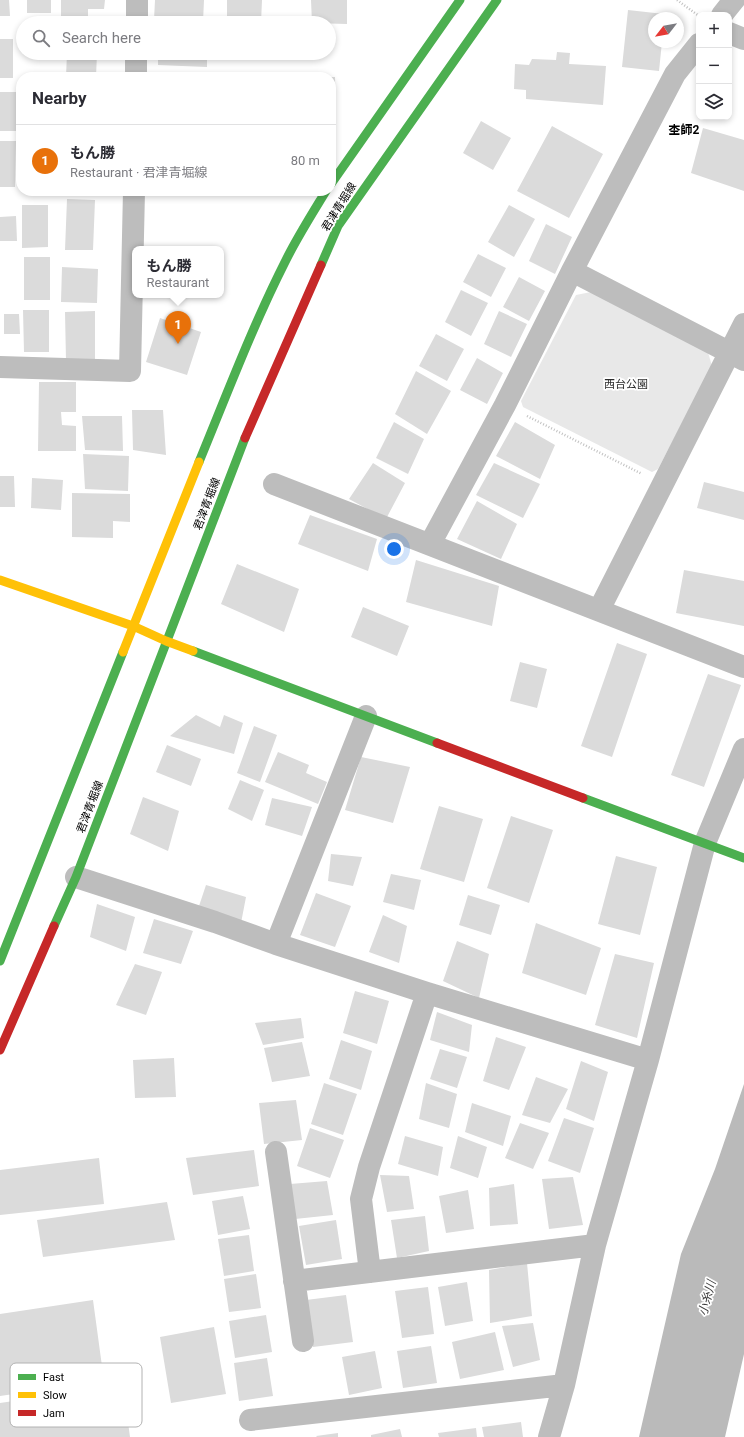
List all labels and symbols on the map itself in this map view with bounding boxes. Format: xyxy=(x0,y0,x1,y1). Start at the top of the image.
north arrow xyxy=(648,12,684,48)
district label: 杢師2 xyxy=(669,123,700,137)
street label: 君津青堀線 xyxy=(319,180,359,234)
pin: 1 xyxy=(165,311,191,344)
park label: 西台公園 xyxy=(604,378,648,391)
street label: 君津青堀線 xyxy=(191,476,223,532)
your location xyxy=(384,539,404,559)
street label: 君津青堀線 xyxy=(74,779,106,835)
water label: 小糸川 xyxy=(696,1277,719,1317)
legend xyxy=(10,1363,142,1427)
text: Fast xyxy=(43,1371,65,1384)
text: Slow xyxy=(43,1389,67,1402)
text: Jam xyxy=(43,1407,65,1420)

